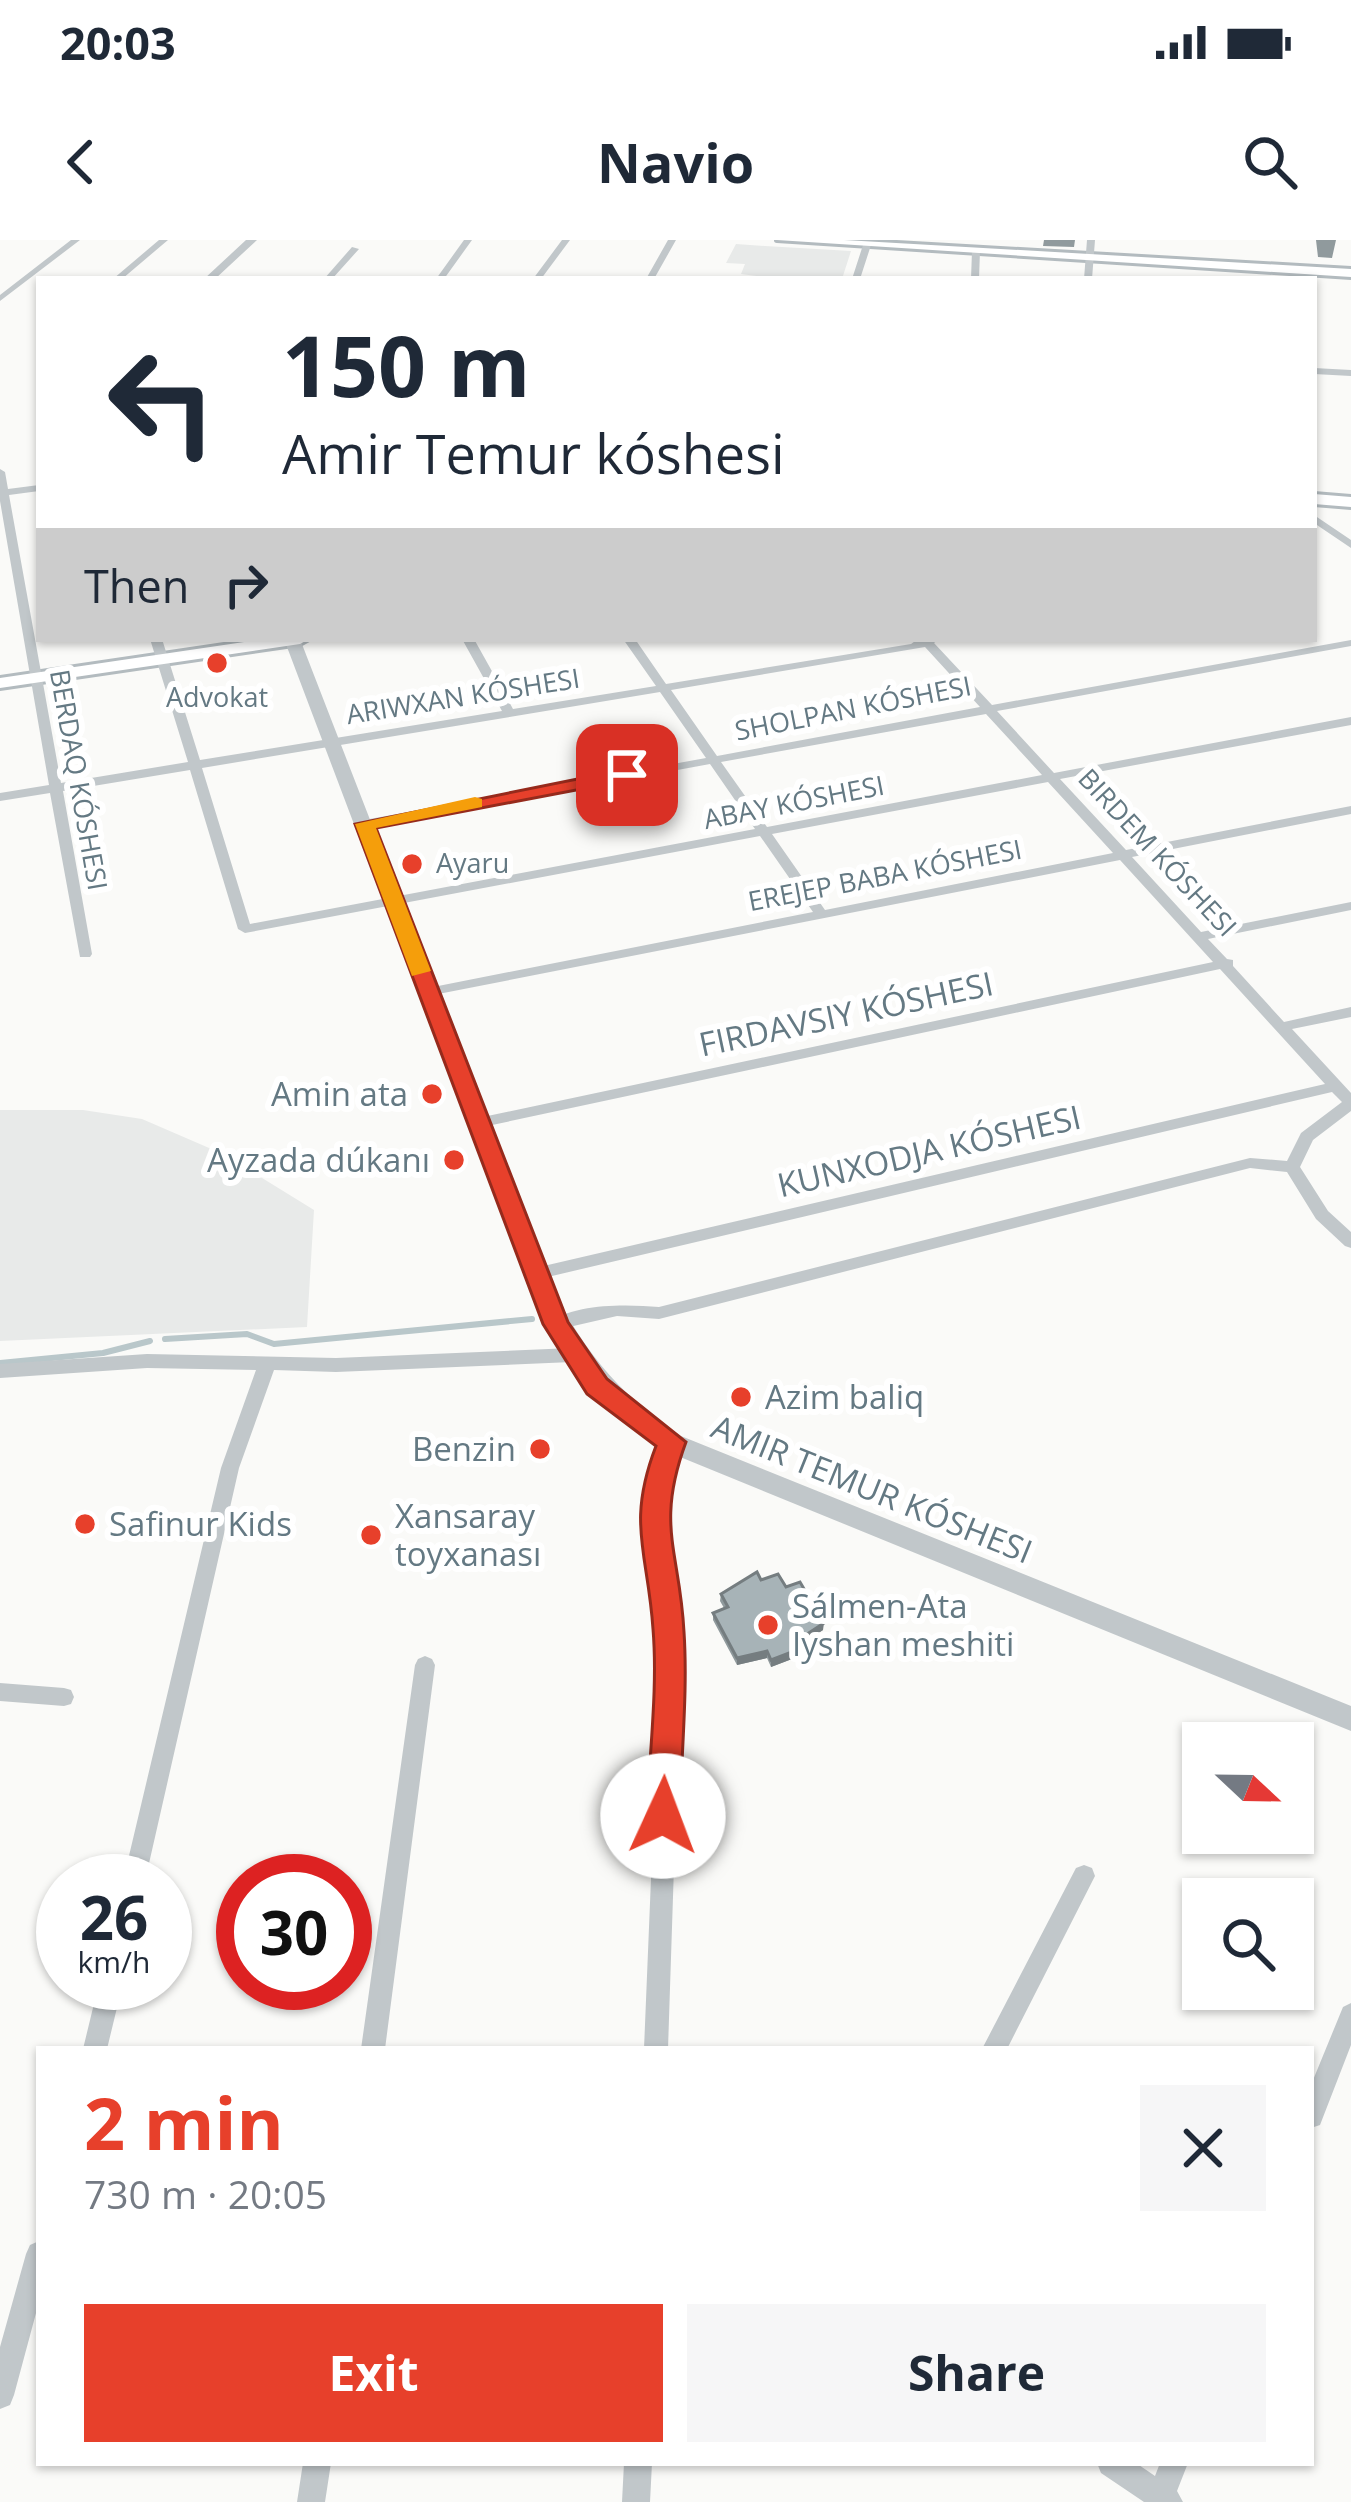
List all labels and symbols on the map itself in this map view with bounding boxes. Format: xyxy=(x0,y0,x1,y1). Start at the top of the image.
marker: Advokat xyxy=(204,650,230,676)
street label: ARIWXAN KÓSHESI xyxy=(343,659,582,732)
street label: SHOLPAN KÓSHESI xyxy=(731,666,974,749)
street label: BERDAQ KÓSHESI xyxy=(42,667,117,893)
place label: Advokat xyxy=(166,678,268,715)
pin xyxy=(576,724,678,826)
street label: BIRDEM KÓSHESI xyxy=(1071,760,1246,944)
street label: ABAY KÓSHESI xyxy=(700,766,887,837)
street label: EREJEP BABA KÓSHESI xyxy=(745,830,1025,919)
place label: Ayaru xyxy=(436,844,509,881)
marker: Ayaru xyxy=(399,851,425,877)
street label: FIRDAVSIY KÓSHESI xyxy=(695,960,997,1067)
place label: Amin ata xyxy=(271,1071,408,1116)
marker: Amin ata xyxy=(419,1081,445,1107)
street label: KUNXODJA KÓSHESI xyxy=(773,1094,1085,1207)
place label: Ayzada dúkanı xyxy=(207,1137,430,1182)
marker: Ayzada dúkanı xyxy=(441,1147,467,1173)
place label: Azim baliq xyxy=(765,1374,924,1419)
marker: Azim baliq xyxy=(728,1384,754,1410)
street label: AMIR TEMUR KÓSHESI xyxy=(705,1404,1039,1573)
place label: Benzin xyxy=(412,1426,516,1471)
marker: Benzin xyxy=(527,1436,553,1462)
place label: Xansaray toyxanası xyxy=(395,1493,541,1576)
place label: Safinur Kids xyxy=(109,1501,292,1546)
marker: Safinur Kids xyxy=(72,1511,98,1537)
marker: Xansaray toyxanası xyxy=(358,1522,384,1548)
place label: Sálmen-Ata Iyshan meshiti xyxy=(792,1583,1014,1666)
marker: Sálmen-Ata Iyshan meshiti xyxy=(755,1612,781,1638)
north arrow xyxy=(1182,1722,1314,1854)
position arrow xyxy=(600,1753,726,1879)
speed limit sign: 30 xyxy=(216,1854,372,2010)

